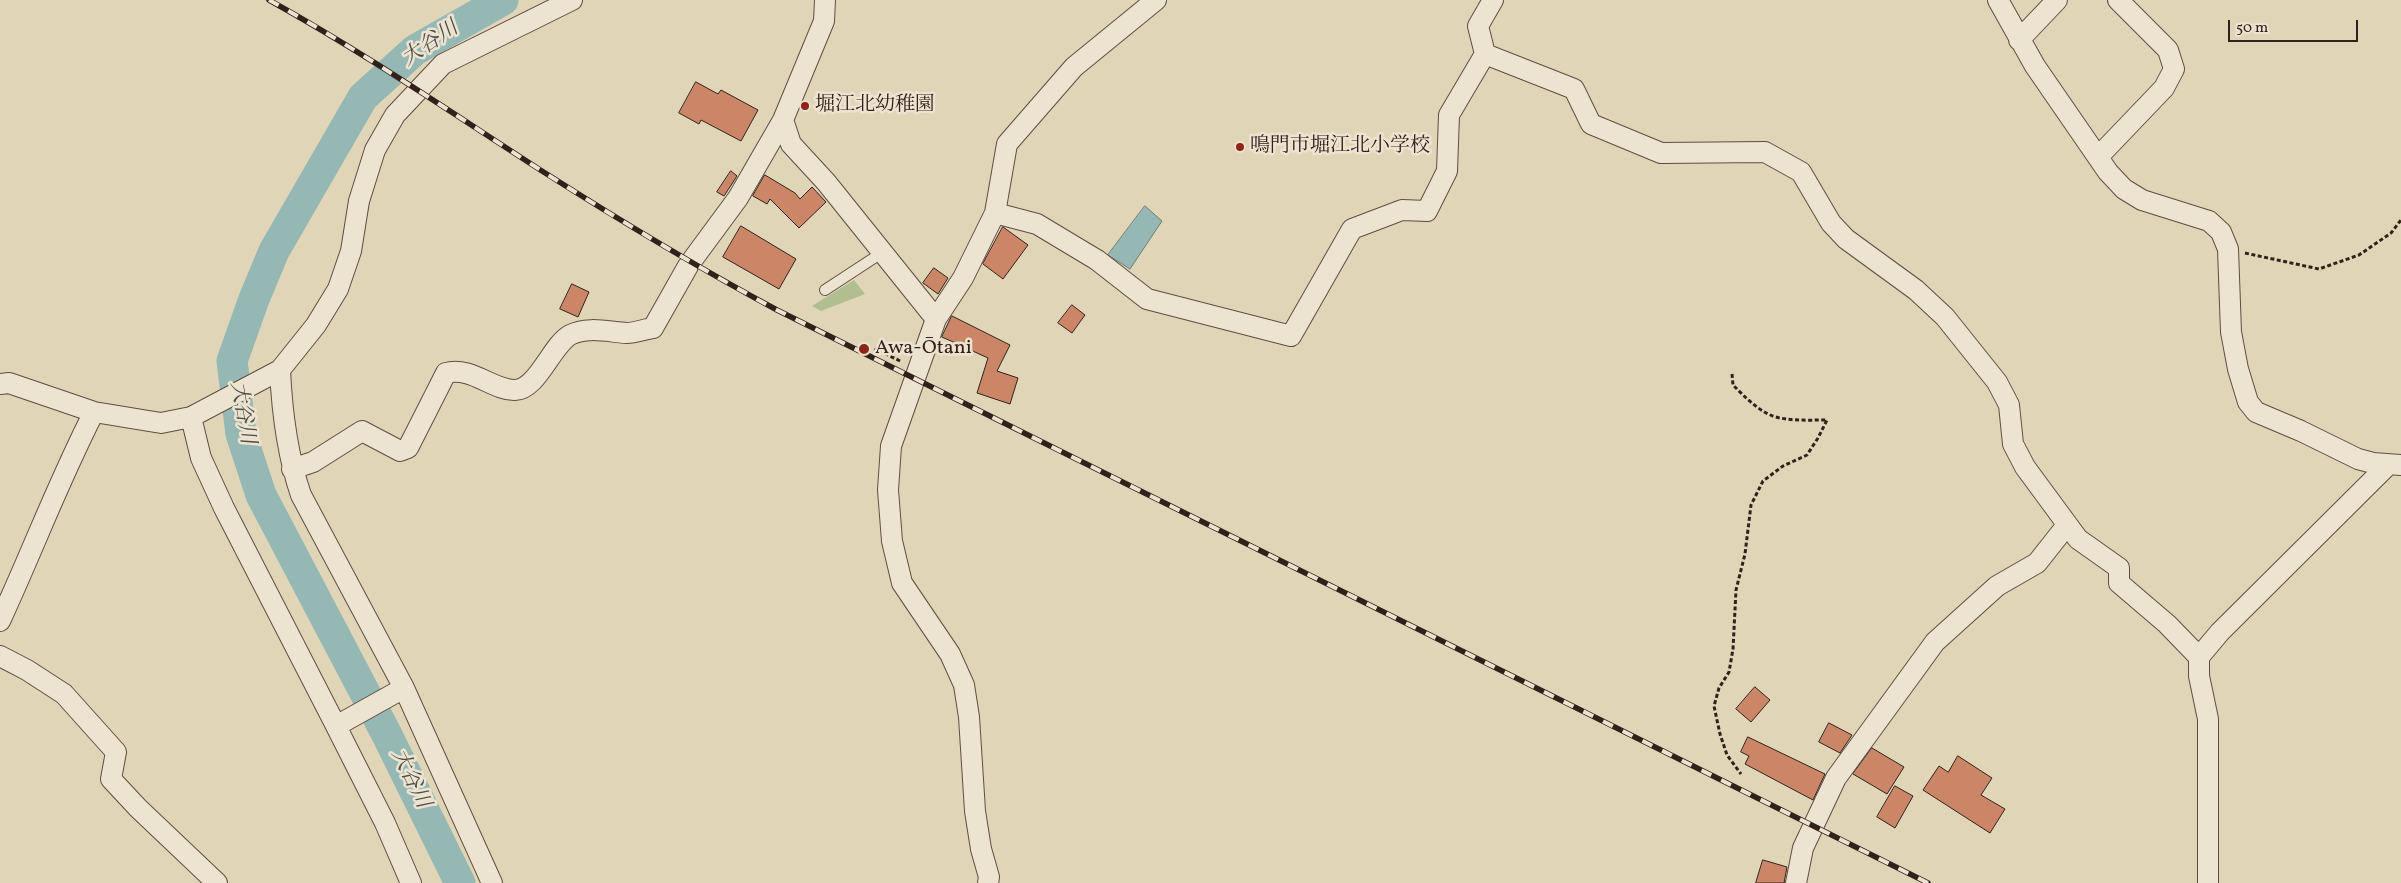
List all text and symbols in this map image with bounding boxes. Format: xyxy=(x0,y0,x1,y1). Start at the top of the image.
scale bar xyxy=(2231,10,2361,42)
water label: 大谷川 xyxy=(398,17,464,73)
text: 50 m xyxy=(2236,18,2268,39)
place label: 堀江北幼稚園 xyxy=(815,94,935,118)
marker: 堀江北幼稚園 xyxy=(799,100,811,112)
place label: 鳴門市堀江北小学校 xyxy=(1250,135,1430,159)
marker: 鳴門市堀江北小学校 xyxy=(1234,141,1246,153)
place label: Awa-Ōtani xyxy=(875,337,972,361)
marker: Awa-Ōtani xyxy=(857,342,871,356)
water label: 大谷川 xyxy=(223,380,259,446)
water label: 大谷川 xyxy=(384,745,434,813)

